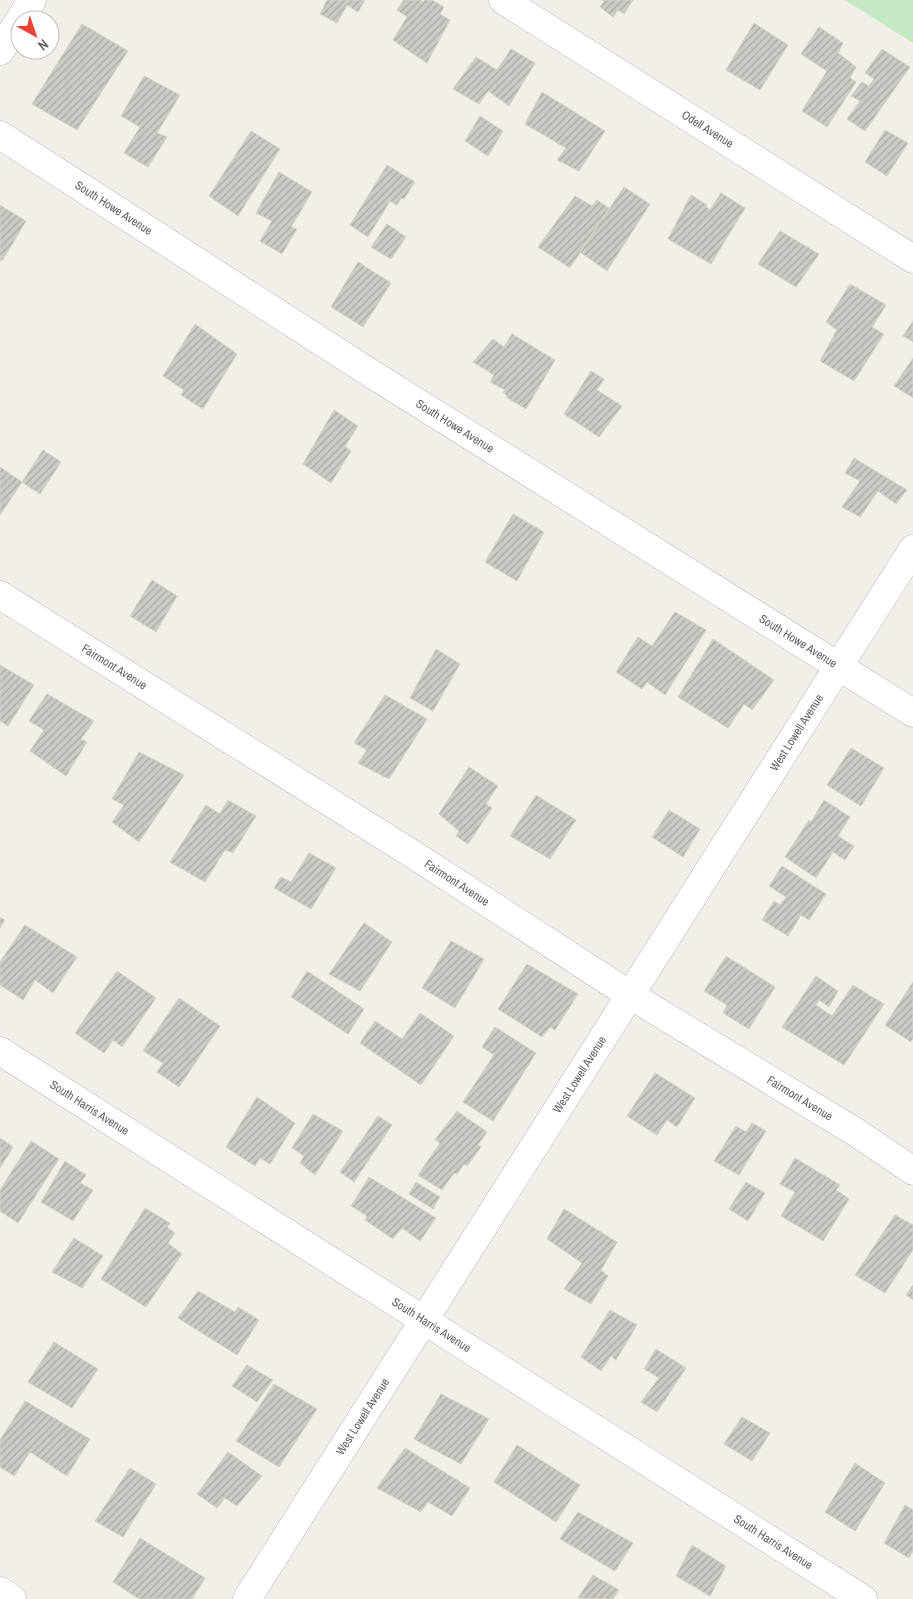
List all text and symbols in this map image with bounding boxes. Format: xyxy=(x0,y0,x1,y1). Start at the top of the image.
north arrow xyxy=(10,10,60,60)
text: N xyxy=(34,35,52,55)
street label: Odell Avenue xyxy=(679,107,737,152)
street label: South Howe Avenue xyxy=(72,177,155,239)
street label: South Howe Avenue xyxy=(413,396,497,456)
street label: South Howe Avenue xyxy=(756,611,840,671)
street label: Fairmont Avenue xyxy=(79,640,150,693)
street label: West Lowell Avenue xyxy=(766,691,827,774)
street label: Fairmont Avenue xyxy=(421,856,492,910)
street label: West Lowell Avenue xyxy=(549,1033,610,1116)
street label: Fairmont Avenue xyxy=(764,1072,836,1124)
street label: South Harris Avenue xyxy=(47,1077,132,1139)
street label: South Harris Avenue xyxy=(389,1294,474,1356)
street label: West Lowell Avenue xyxy=(332,1375,393,1458)
street label: South Harris Avenue xyxy=(731,1511,816,1573)

